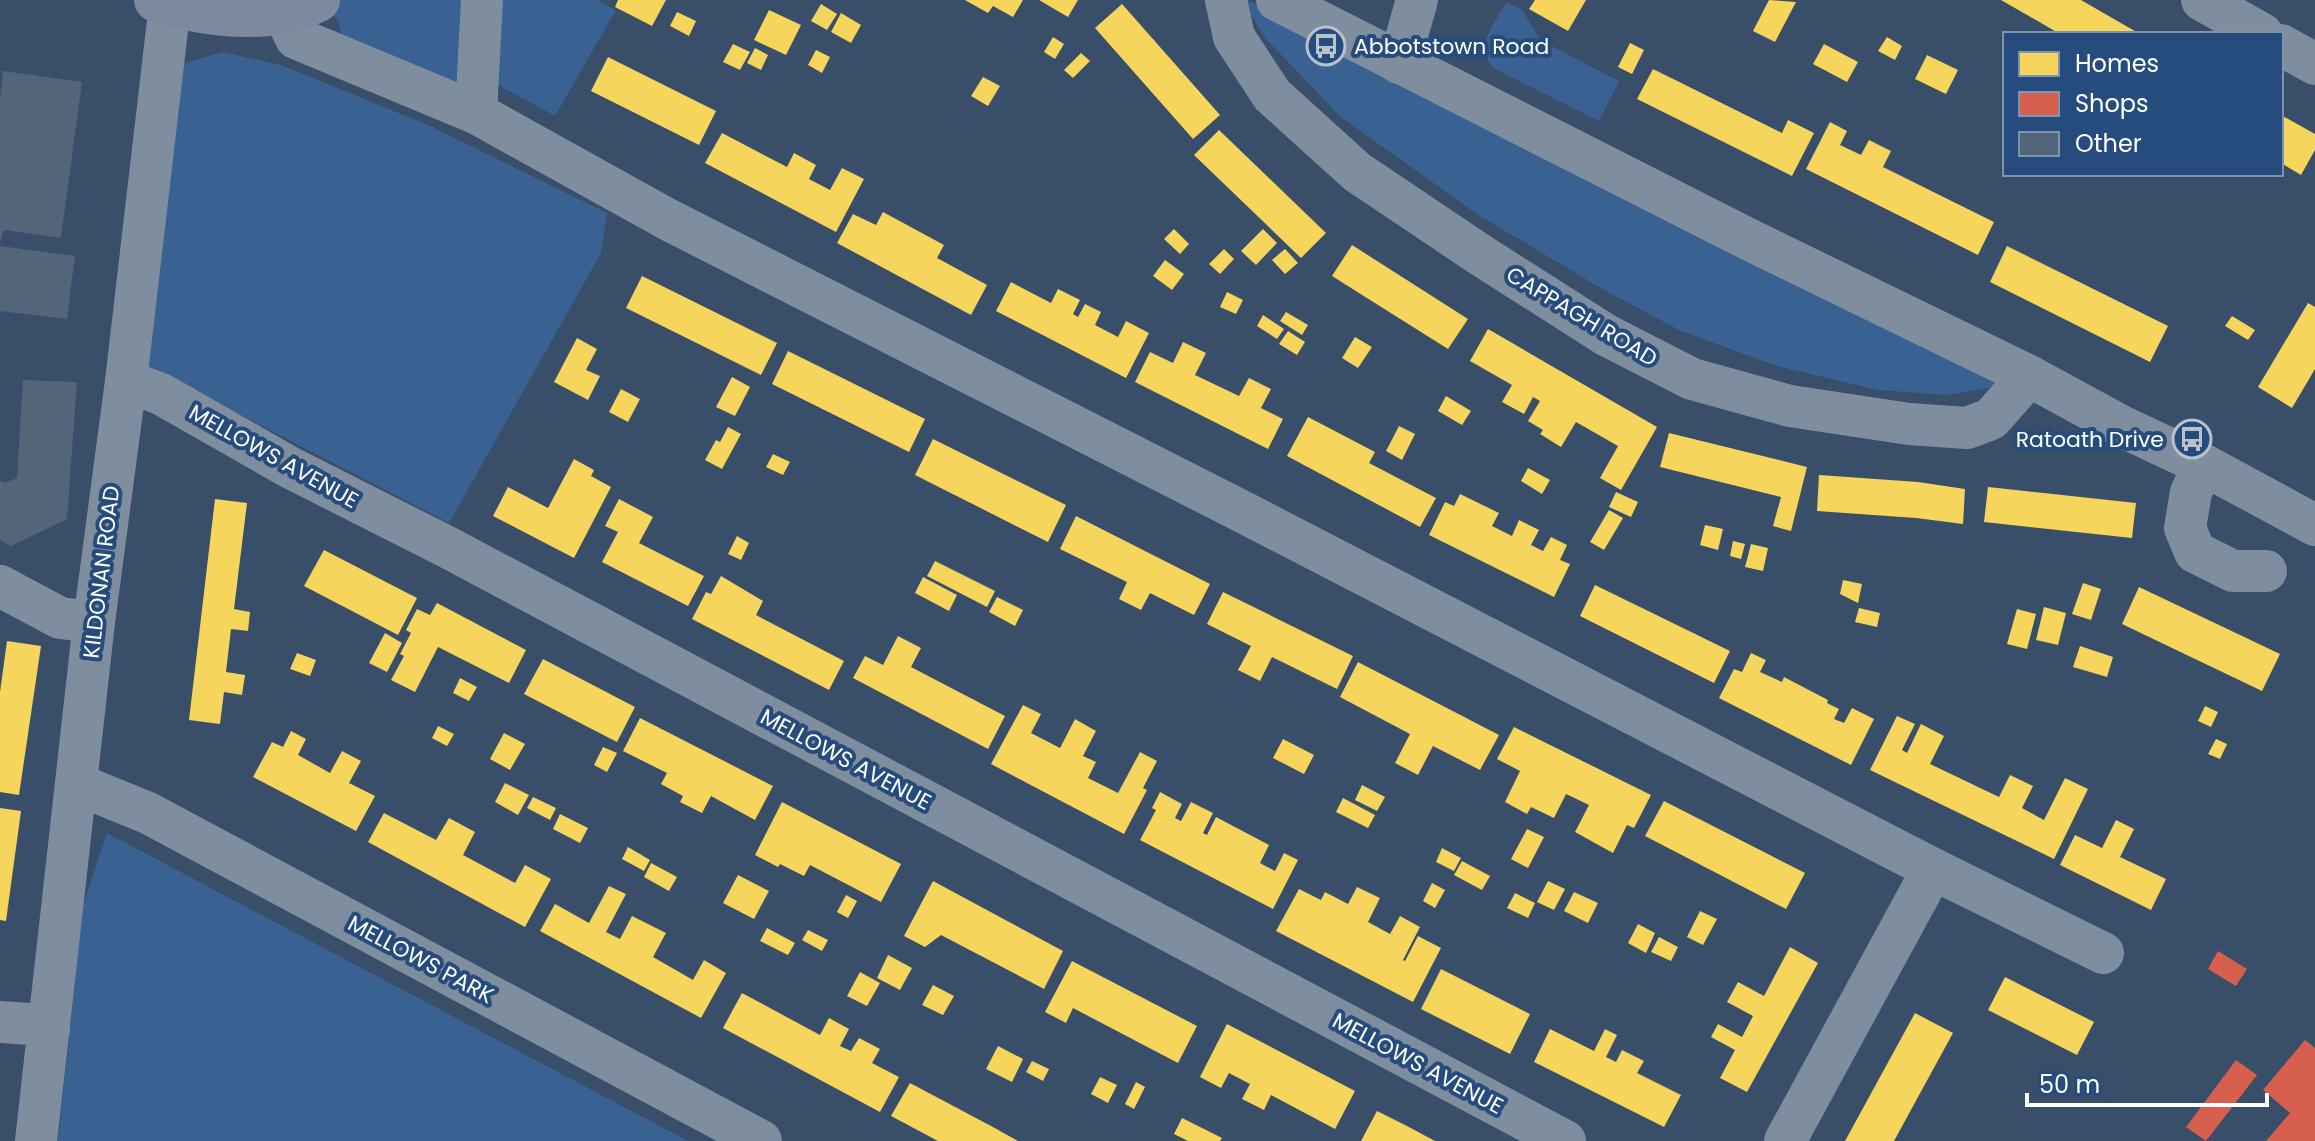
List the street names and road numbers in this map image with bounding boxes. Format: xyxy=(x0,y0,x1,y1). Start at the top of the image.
street label: CAPPAGH ROAD xyxy=(1500,259,1663,374)
street label: MELLOWS AVENUE xyxy=(183,397,364,516)
street label: KILDONAN ROAD xyxy=(76,484,127,660)
street label: MELLOWS AVENUE xyxy=(755,701,937,818)
street label: MELLOWS PARK xyxy=(342,908,499,1011)
street label: MELLOWS AVENUE xyxy=(1327,1005,1509,1122)

